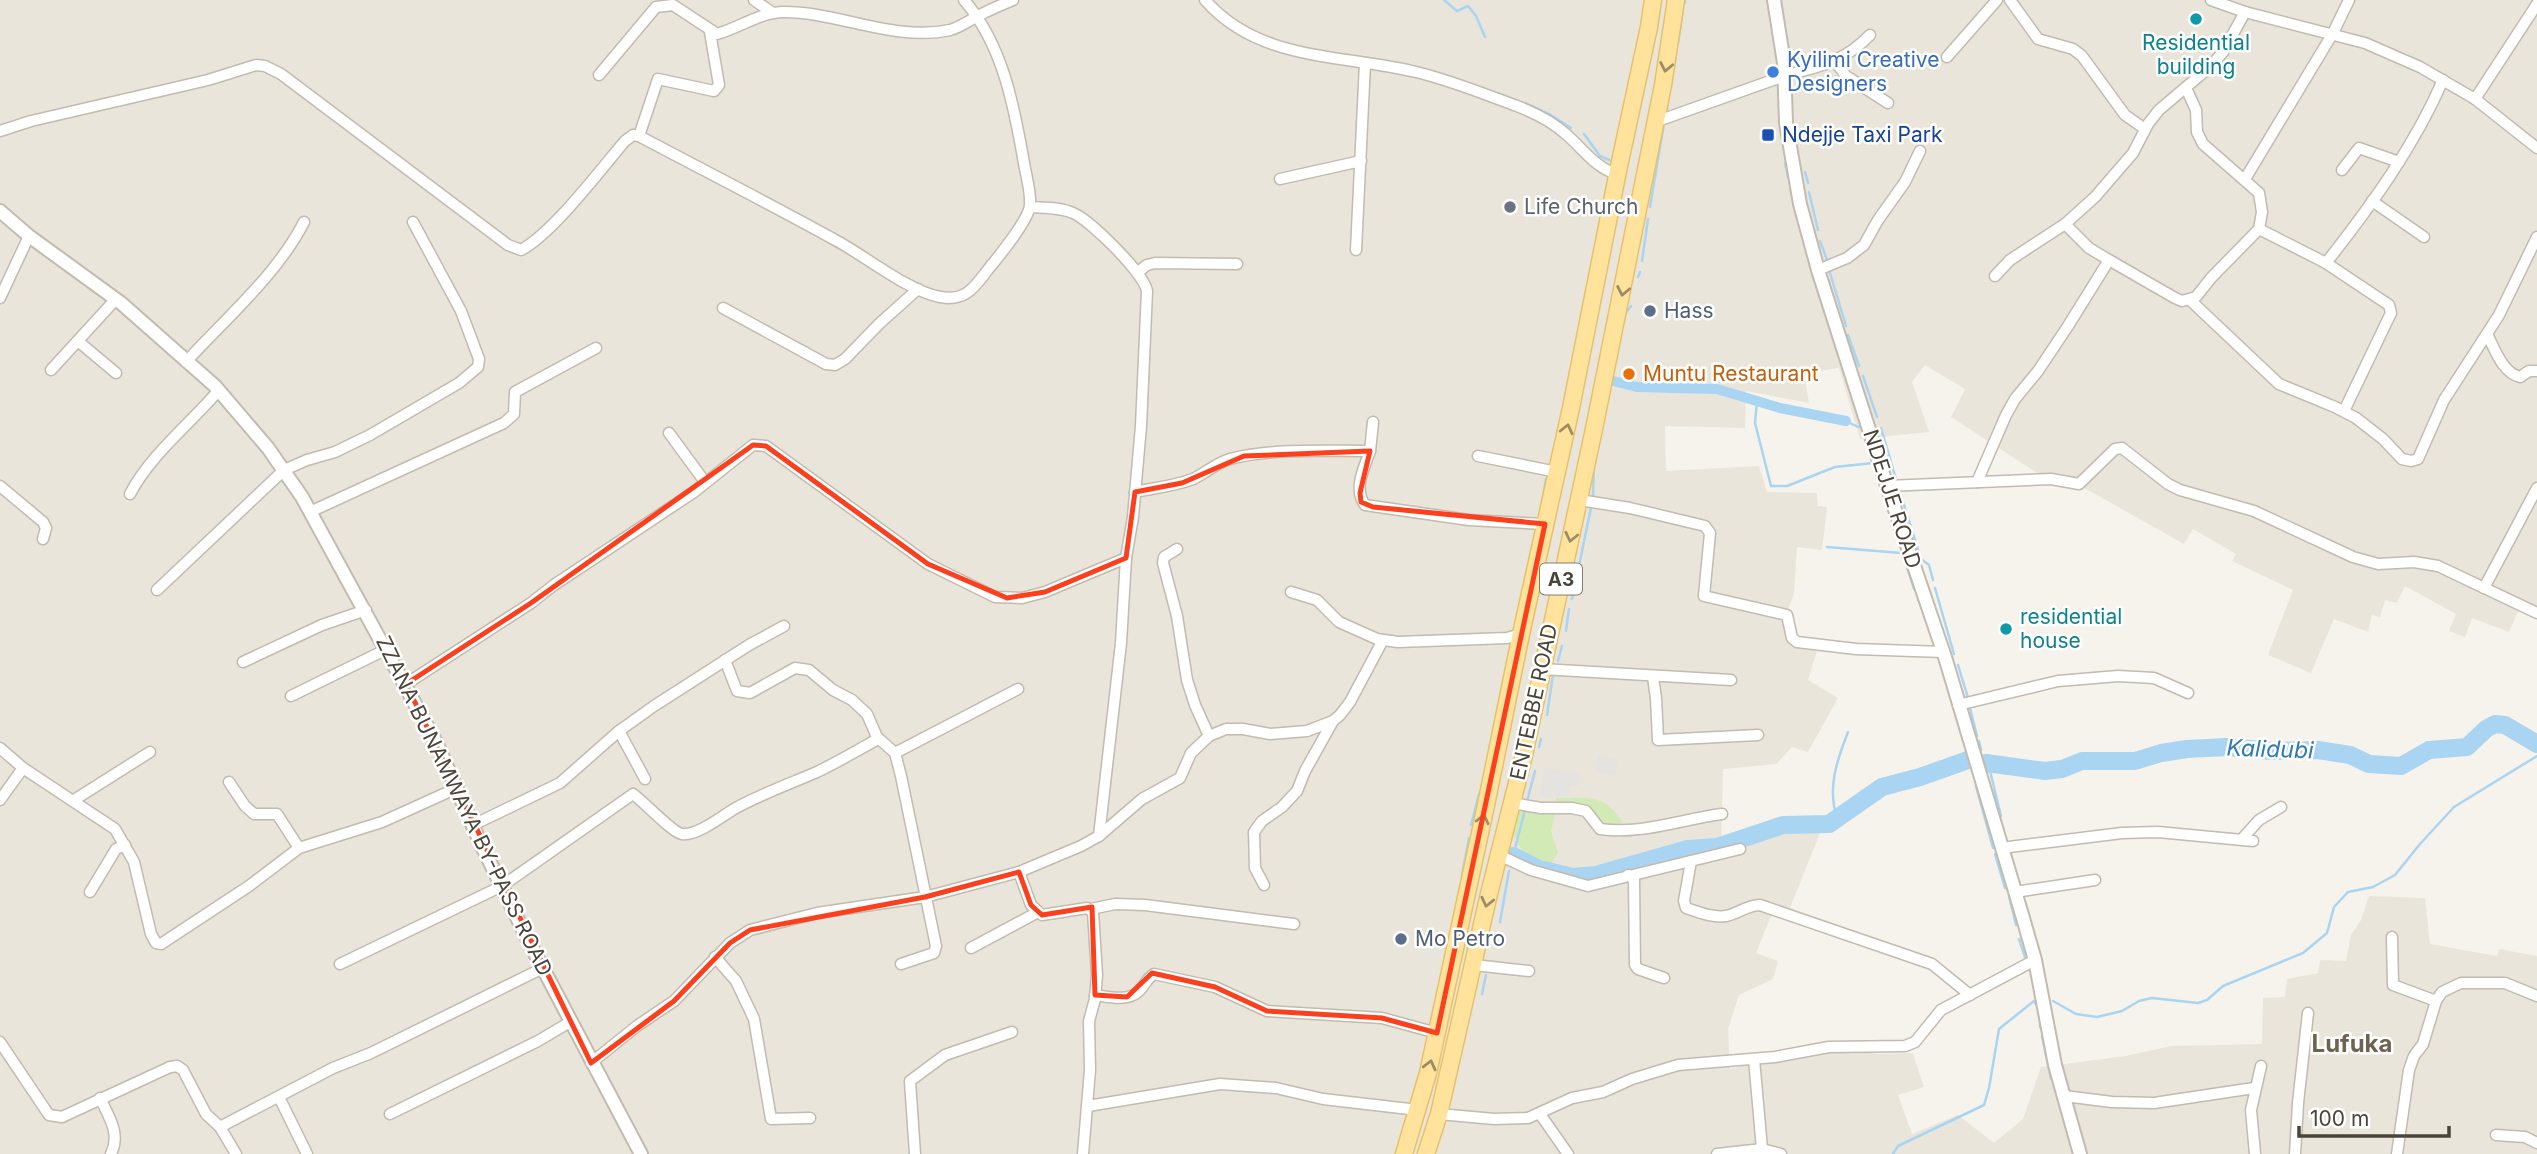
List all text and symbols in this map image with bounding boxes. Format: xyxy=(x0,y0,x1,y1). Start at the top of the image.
marker: Residential building xyxy=(2188,11,2204,27)
place label: Residential building xyxy=(2142,30,2250,79)
place label: Kyilimi Creative Designers xyxy=(1787,47,1939,96)
one-way arrow xyxy=(1659,61,1674,73)
marker: Kyilimi Creative Designers xyxy=(1765,64,1781,80)
place label: Ndejje Taxi Park xyxy=(1782,122,1943,147)
marker: Ndejje Taxi Park xyxy=(1760,127,1776,143)
place label: Life Church xyxy=(1524,194,1638,219)
marker: Life Church xyxy=(1502,199,1518,215)
one-way arrow xyxy=(1616,285,1631,297)
place label: Hass xyxy=(1664,298,1714,323)
marker: Hass xyxy=(1642,303,1658,319)
place label: Muntu Restaurant xyxy=(1643,361,1819,386)
marker: Muntu Restaurant xyxy=(1621,366,1637,382)
one-way arrow xyxy=(1558,423,1573,435)
street label: NDEJJE ROAD xyxy=(1858,426,1927,571)
one-way arrow xyxy=(1564,531,1579,543)
road number: A3 xyxy=(1540,564,1582,594)
place label: residential house xyxy=(2020,604,2122,653)
street label: ENTEBBE ROAD xyxy=(1505,621,1562,782)
marker: residential house xyxy=(1998,621,2014,637)
street label: ZZANA BUNAMWAYA BY-PASS ROAD xyxy=(371,632,558,980)
water label: Kalidubi xyxy=(2226,733,2314,765)
one-way arrow xyxy=(1475,813,1490,825)
one-way arrow xyxy=(1481,896,1495,908)
place label: Mo Petro xyxy=(1415,926,1505,951)
marker: Mo Petro xyxy=(1393,931,1409,947)
district label: Lufuka xyxy=(2312,1029,2392,1058)
one-way arrow xyxy=(1421,1059,1436,1071)
scale bar xyxy=(2299,1094,2450,1138)
text: 100 m xyxy=(2310,1106,2369,1131)

